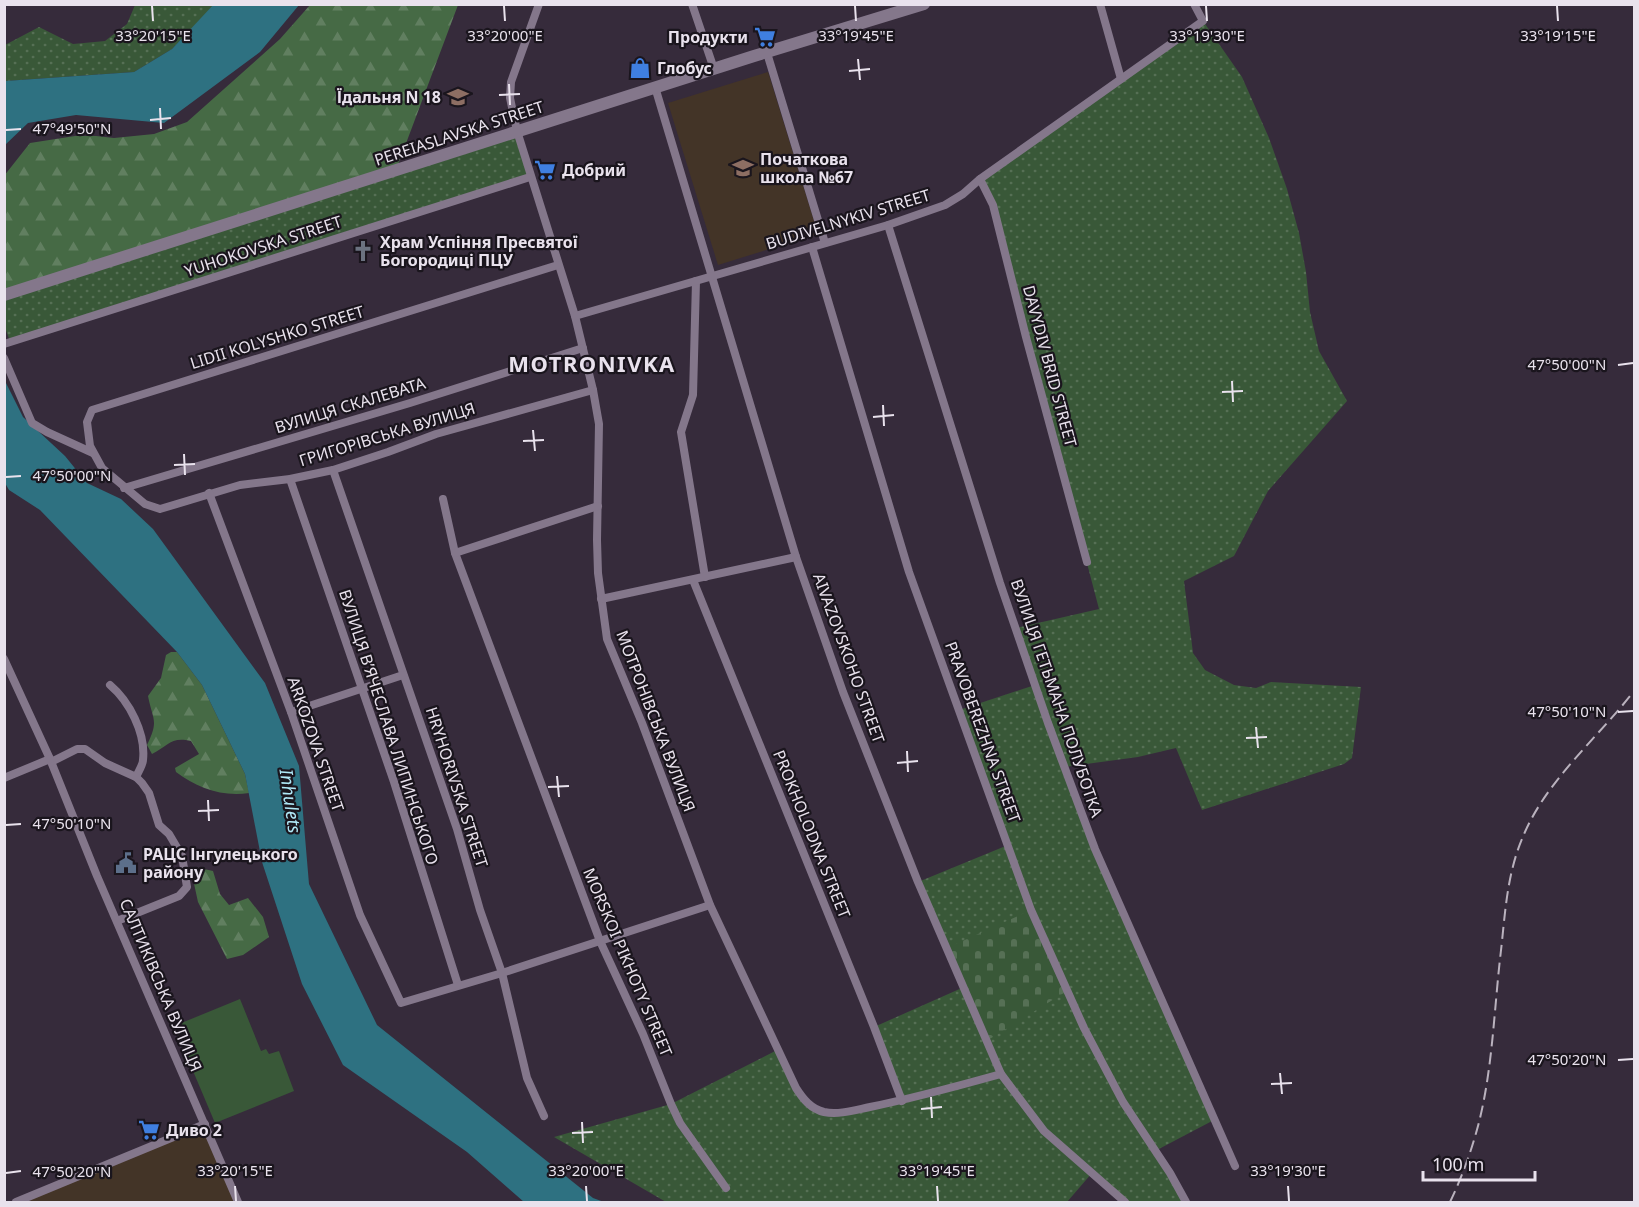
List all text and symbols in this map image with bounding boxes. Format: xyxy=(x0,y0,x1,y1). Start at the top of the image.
text: 33°20'15"E xyxy=(115,25,191,45)
text: 33°20'00"E xyxy=(467,25,543,45)
supermarket icon: Продукти xyxy=(753,25,777,49)
text: 33°19'45"E xyxy=(818,25,894,45)
text: 33°19'30"E xyxy=(1169,25,1245,45)
text: 33°19'15"E xyxy=(1520,25,1596,45)
place label: Продукти xyxy=(668,26,748,48)
shop icon: Глобус xyxy=(628,56,652,80)
place label: Глобус xyxy=(657,57,712,79)
school or university icon: Їдальня N 18 xyxy=(446,85,470,109)
place label: Їдальня N 18 xyxy=(337,86,441,108)
street label: PEREIASLAVSKA STREET xyxy=(372,95,547,171)
text: 47°49'50"N xyxy=(33,118,111,138)
place label: Початкова школа №67 xyxy=(760,148,853,188)
school or university icon: Початкова школа №67 xyxy=(731,156,755,180)
supermarket icon: Добрий xyxy=(533,158,557,182)
place label: Добрий xyxy=(562,159,626,181)
street label: BUDIVELNYKIV STREET xyxy=(763,183,933,254)
street label: YUHOKOVSKA STREET xyxy=(182,210,344,282)
place label: Храм Успіння Пресвятої Богородиці ПЦУ xyxy=(380,231,578,271)
church icon: Храм Успіння Пресвятої Богородиці ПЦУ xyxy=(351,239,375,263)
street label: DAVYDIV BRID STREET xyxy=(1018,283,1082,449)
street label: LIDII KOLYSHKO STREET xyxy=(187,300,367,374)
district label: MOTRONIVKA xyxy=(508,348,676,378)
text: 47°50'00"N xyxy=(1528,354,1606,374)
street label: ВУЛИЦЯ СКАЛЕВАТА xyxy=(272,371,429,438)
street label: ГРИГОРІВСЬКА ВУЛИЦЯ xyxy=(296,397,478,471)
text: 47°50'00"N xyxy=(33,465,111,485)
street label: AIVAZOVSKOHO STREET xyxy=(808,570,890,746)
street label: ВУЛИЦЯ ГЕТЬМАНА ПОЛУБОТКА xyxy=(1006,576,1108,821)
street label: ВУЛИЦЯ В’ЯЧЕСЛАВА ЛИПИНСЬКОГО xyxy=(334,586,444,868)
street label: МОТРОНІВСЬКА ВУЛИЦЯ xyxy=(611,627,701,815)
street label: PRAVOBEREZHNA STREET xyxy=(940,638,1026,826)
street label: ARKOZOVA STREET xyxy=(283,674,349,814)
text: 47°50'10"N xyxy=(1528,701,1606,721)
street label: HRYHORIVSKA STREET xyxy=(421,704,493,870)
street label: PROKHOLODNA STREET xyxy=(768,747,856,921)
water label: Inhulets xyxy=(274,766,307,835)
text: 47°50'10"N xyxy=(33,813,111,833)
place label: РАЦС Інгулецького району xyxy=(143,843,298,883)
public building icon: РАЦС Інгулецького району xyxy=(114,851,138,875)
street label: MORSKOI PIKHOTY STREET xyxy=(578,864,678,1060)
street label: САЛТИКІВСЬКА ВУЛИЦЯ xyxy=(115,895,207,1075)
text: 47°50'20"N xyxy=(1528,1049,1606,1069)
supermarket icon: Диво 2 xyxy=(137,1118,161,1142)
place label: Диво 2 xyxy=(166,1119,222,1141)
scale bar xyxy=(1423,1144,1536,1182)
text: 100 m xyxy=(1432,1152,1484,1176)
text: 33°20'15"E xyxy=(197,1160,273,1180)
text: 33°20'00"E xyxy=(548,1160,624,1180)
text: 33°19'45"E xyxy=(899,1160,975,1180)
text: 33°19'30"E xyxy=(1250,1160,1326,1180)
text: 47°50'20"N xyxy=(33,1161,111,1181)

